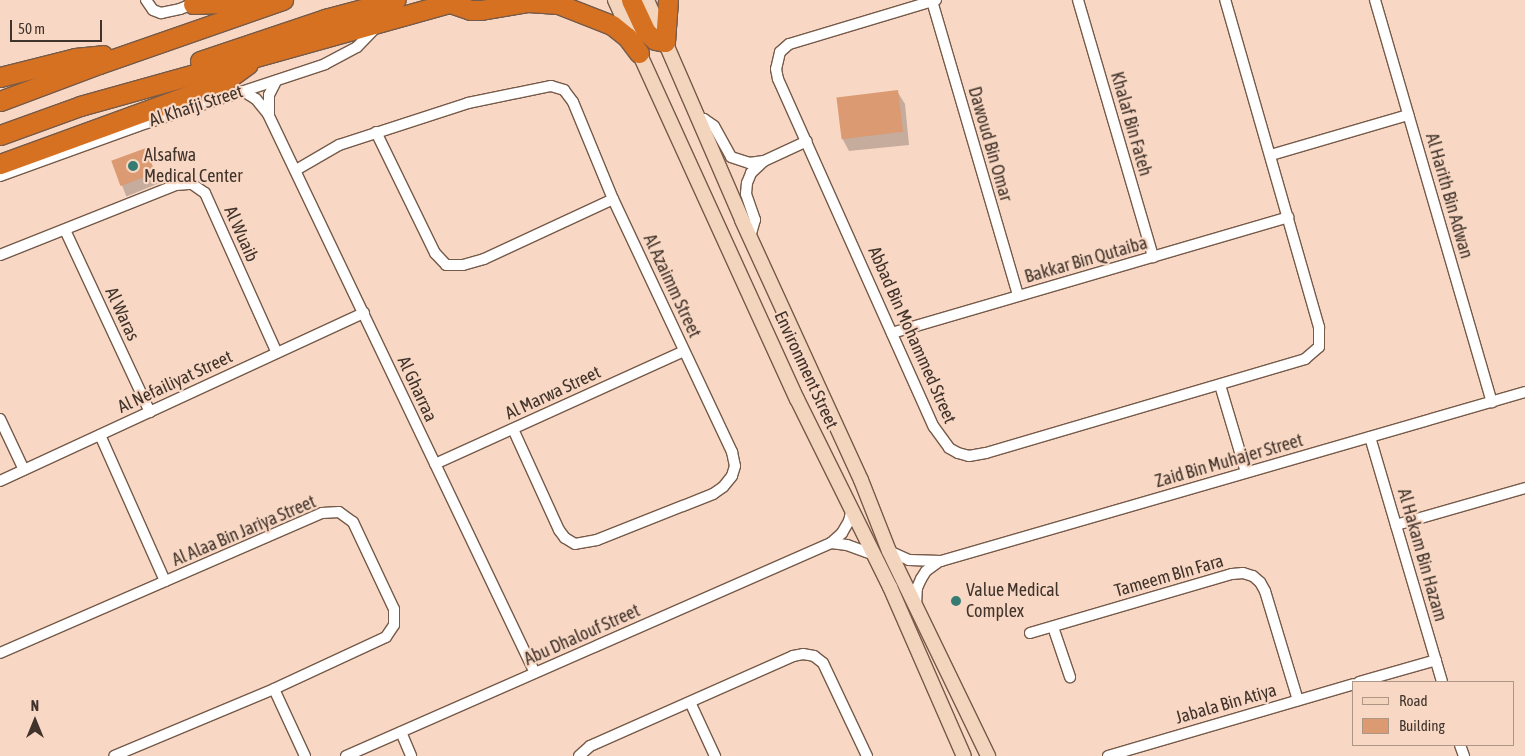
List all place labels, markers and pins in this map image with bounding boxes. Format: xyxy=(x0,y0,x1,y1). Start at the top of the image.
place label: Alsafwa Medical Center xyxy=(144,145,243,188)
marker: Alsafwa Medical Center xyxy=(126,159,140,173)
place label: Value Medical Complex xyxy=(966,580,1059,622)
marker: Value Medical Complex xyxy=(950,595,962,607)

